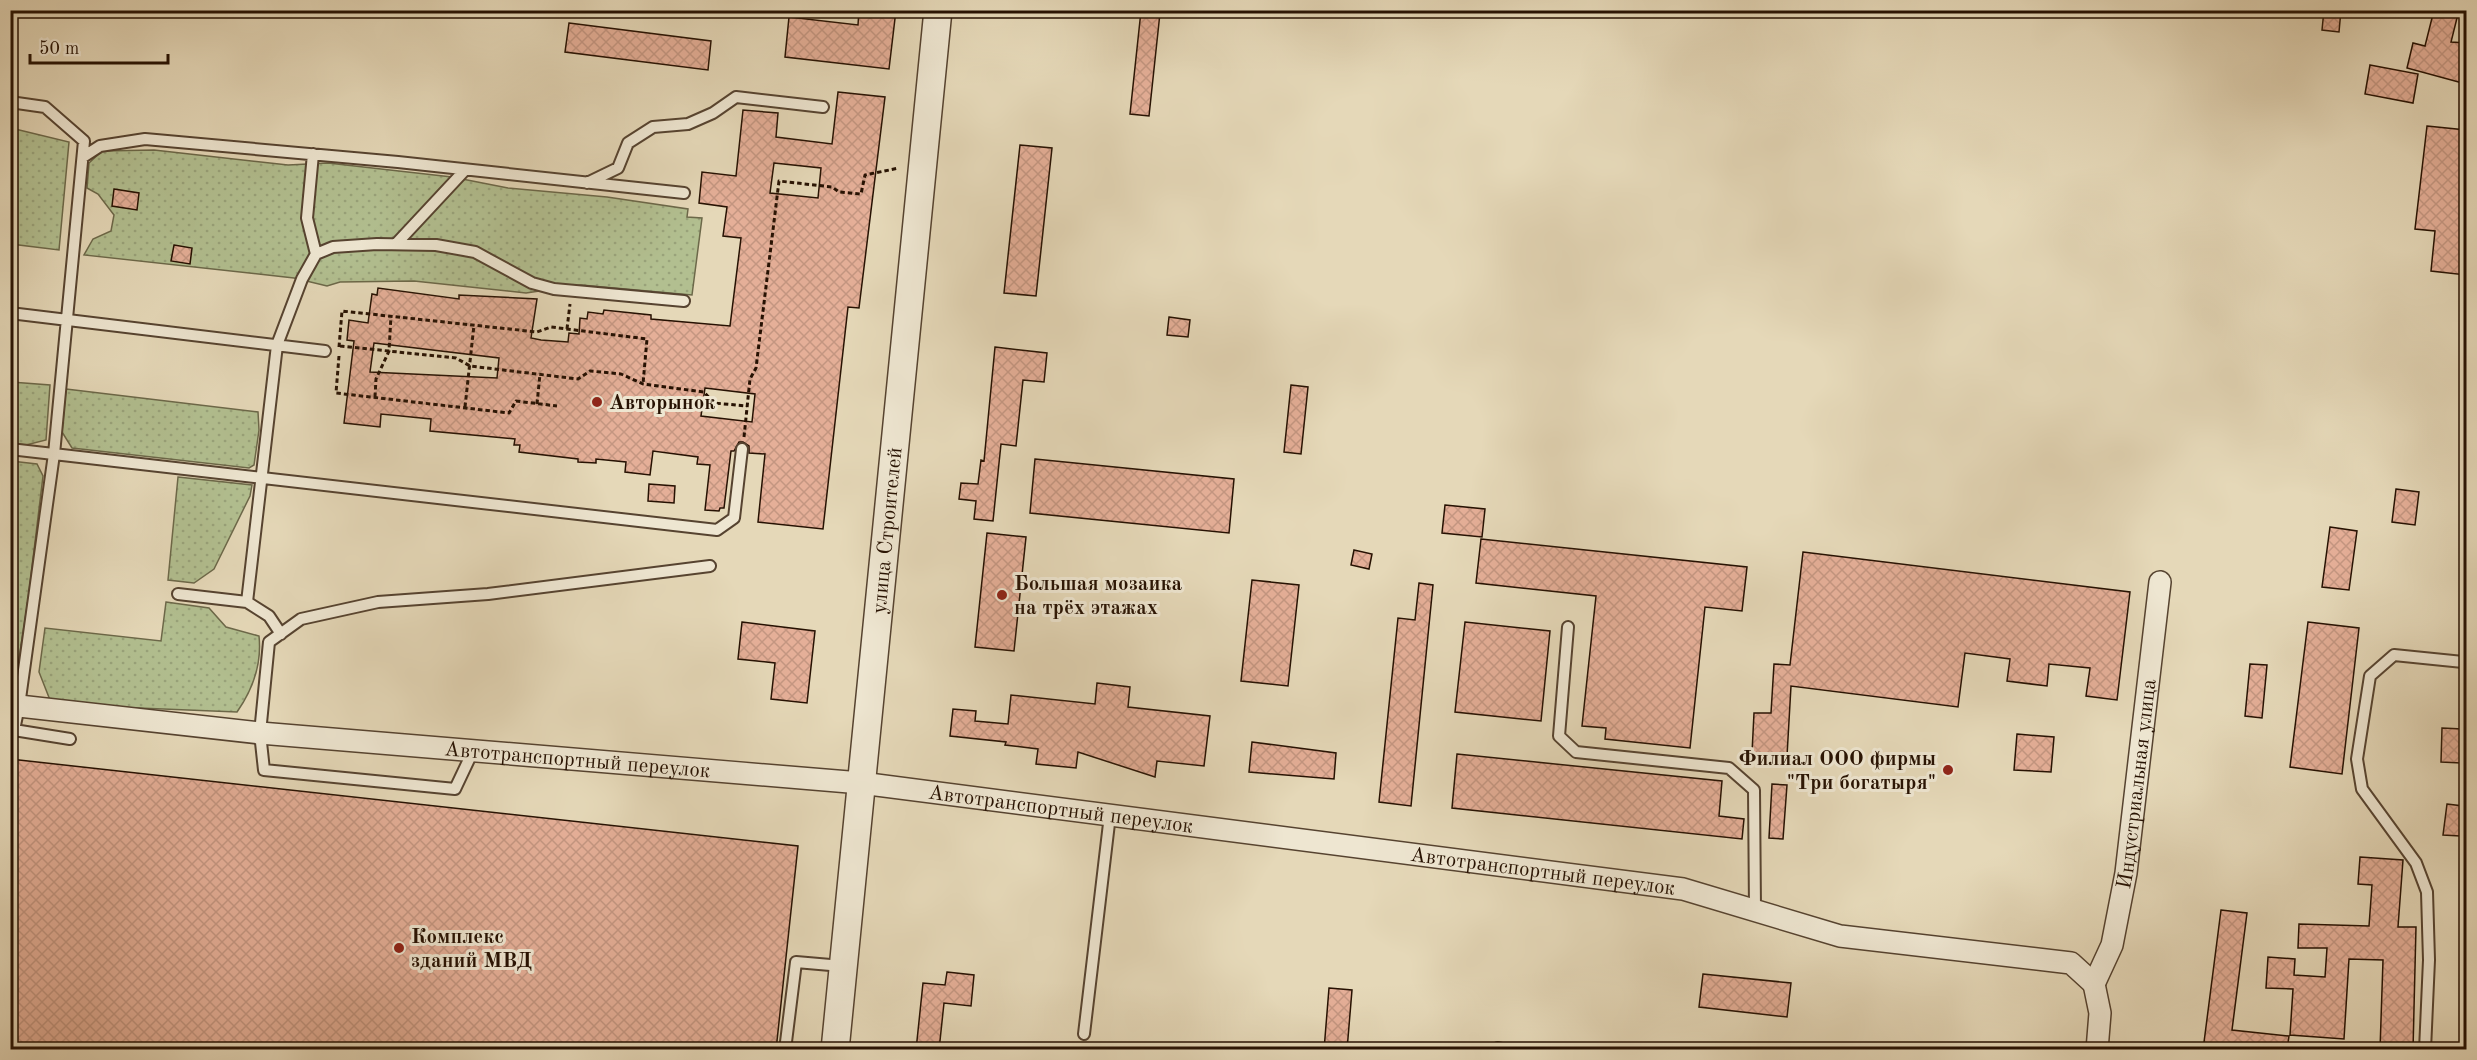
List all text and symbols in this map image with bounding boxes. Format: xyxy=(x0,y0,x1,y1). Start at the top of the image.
scale bar xyxy=(30,27,168,65)
text: 50 m xyxy=(39,40,79,58)
place label: Авторынок xyxy=(609,393,715,414)
marker: Авторынок xyxy=(590,395,604,409)
street label: улица Строителей xyxy=(869,446,907,615)
place label: Большая мозаика на трёх этажах xyxy=(1014,574,1182,619)
marker: Большая мозаика на трёх этажах xyxy=(995,588,1009,602)
street label: Индустриальная улица xyxy=(2114,678,2161,891)
street label: Автотранспортный переулок xyxy=(443,739,712,782)
place label: Филиал ООО фирмы "Три богатыря" xyxy=(1739,749,1936,794)
marker: Филиал ООО фирмы "Три богатыря" xyxy=(1941,763,1955,777)
street label: Автотранспортный переулок xyxy=(927,783,1195,838)
street label: Автотранспортный переулок xyxy=(1409,845,1677,900)
place label: Комплекс зданий МВД xyxy=(411,927,532,972)
marker: Комплекс зданий МВД xyxy=(392,941,406,955)

